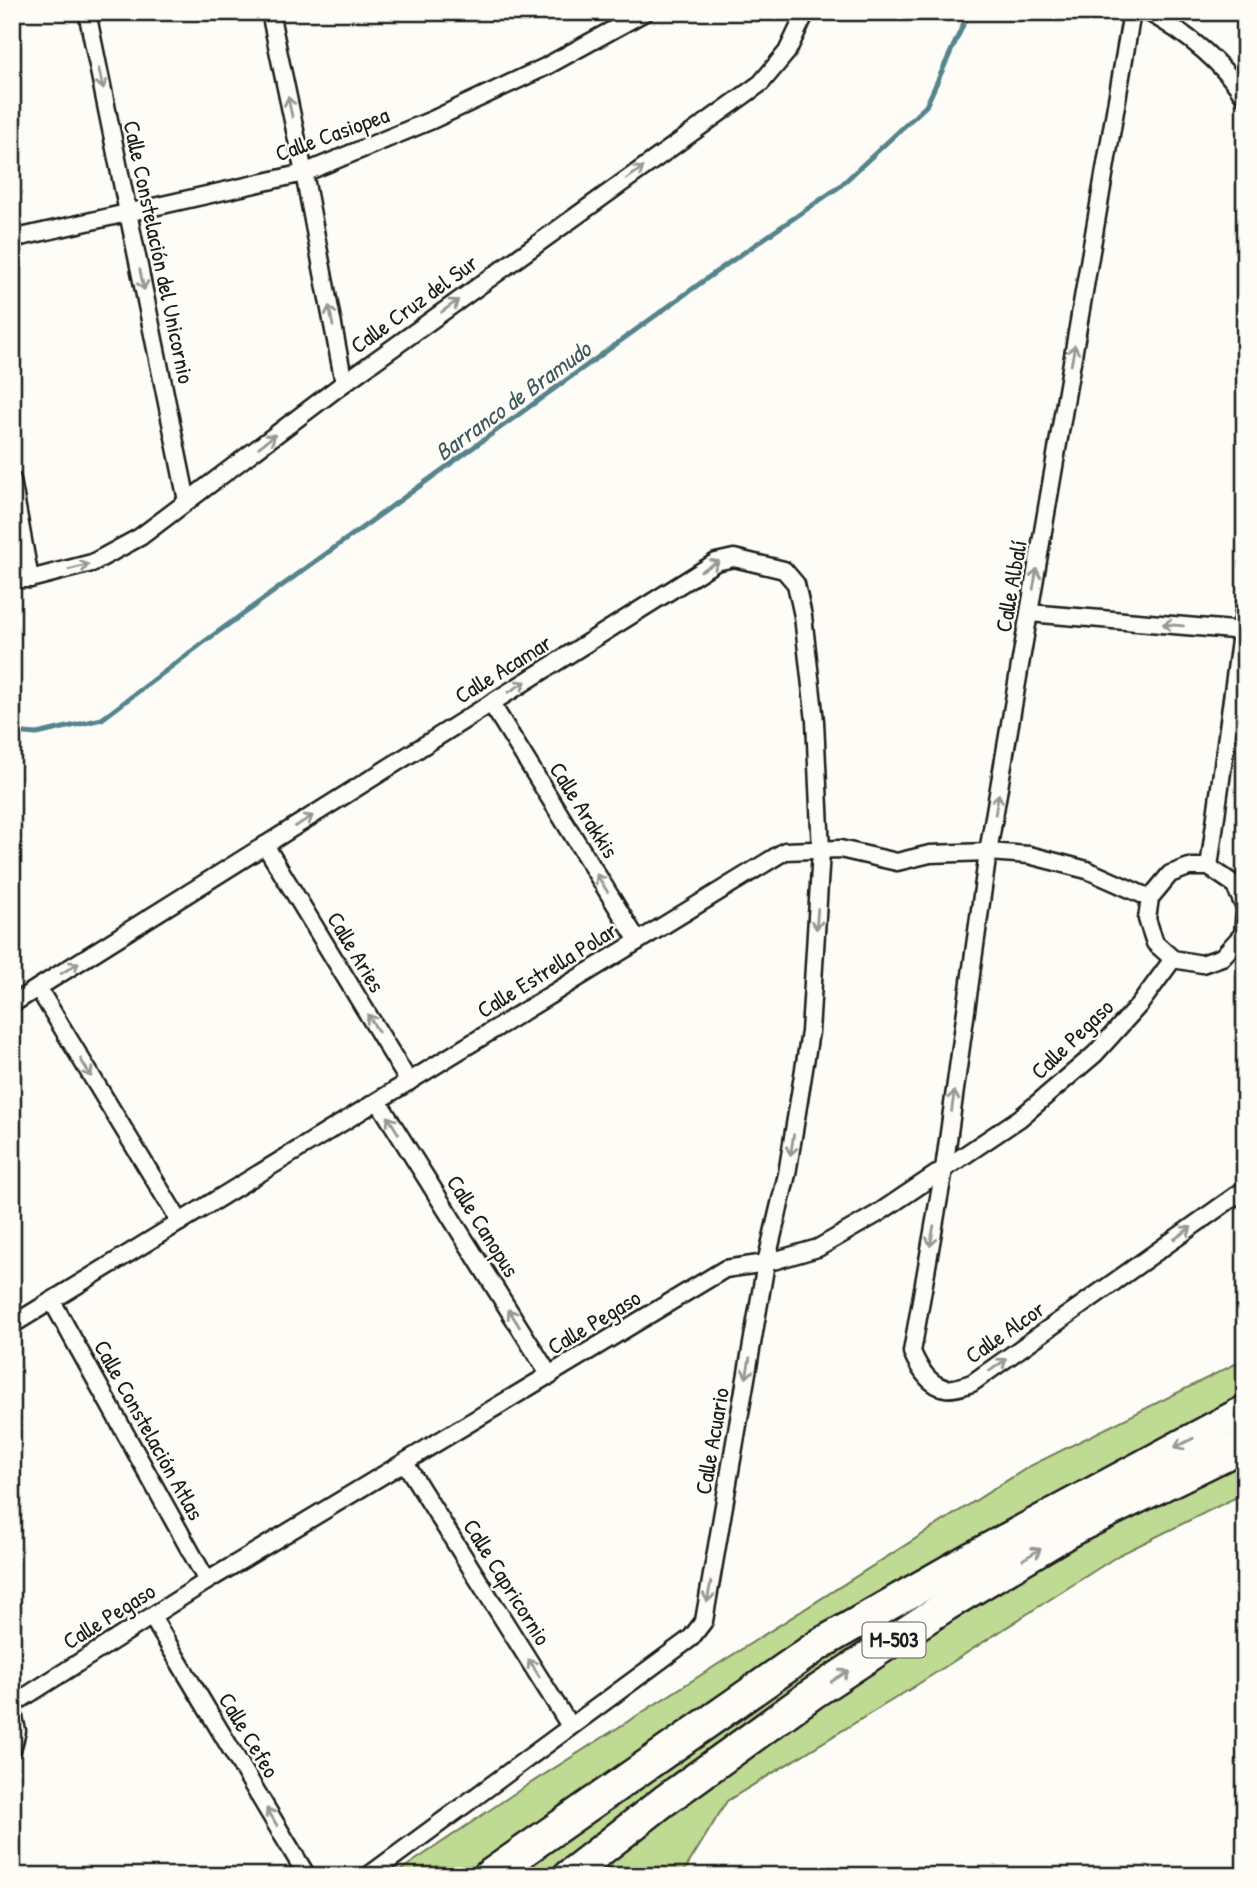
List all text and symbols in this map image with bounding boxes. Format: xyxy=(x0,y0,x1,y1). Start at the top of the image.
one-way arrow xyxy=(94,67,108,90)
one-way arrow xyxy=(283,96,296,119)
street label: Calle Casiopea xyxy=(271,99,393,168)
street label: Calle Constelación del Unicornio xyxy=(116,118,203,386)
one-way arrow xyxy=(625,166,644,180)
street label: Calle Cruz del Sur xyxy=(344,247,484,360)
one-way arrow xyxy=(135,268,149,291)
one-way arrow xyxy=(440,299,459,313)
one-way arrow xyxy=(324,305,337,328)
water label: Barranco de Bramudo xyxy=(428,332,599,468)
one-way arrow xyxy=(1067,344,1081,367)
one-way arrow xyxy=(257,433,276,448)
street label: Calle Albalí xyxy=(987,537,1034,634)
one-way arrow xyxy=(68,559,90,572)
one-way arrow xyxy=(700,559,720,573)
one-way arrow xyxy=(1029,568,1042,591)
one-way arrow xyxy=(1162,618,1185,631)
street label: Calle Acamar xyxy=(448,627,557,711)
one-way arrow xyxy=(507,679,527,693)
street label: Calle Arakkis xyxy=(543,756,626,864)
one-way arrow xyxy=(990,793,1004,816)
one-way arrow xyxy=(294,813,313,828)
one-way arrow xyxy=(595,873,609,893)
street label: Calle Aries xyxy=(320,906,393,998)
one-way arrow xyxy=(810,907,823,930)
street label: Calle Estrella Polar xyxy=(471,914,623,1025)
one-way arrow xyxy=(60,960,79,975)
street label: Calle Pegaso xyxy=(1024,992,1120,1086)
one-way arrow xyxy=(366,1014,380,1034)
one-way arrow xyxy=(79,1057,93,1077)
one-way arrow xyxy=(947,1091,960,1113)
one-way arrow xyxy=(386,1116,400,1136)
one-way arrow xyxy=(785,1133,798,1156)
street label: Calle Canopus xyxy=(440,1169,527,1283)
one-way arrow xyxy=(925,1224,938,1247)
one-way arrow xyxy=(1173,1226,1192,1240)
street label: Calle Pegaso xyxy=(541,1282,646,1362)
street label: Calle Alcor xyxy=(959,1293,1051,1370)
one-way arrow xyxy=(506,1309,521,1328)
street label: Calle Constelación Atlas xyxy=(87,1334,212,1525)
one-way arrow xyxy=(741,1356,754,1379)
one-way arrow xyxy=(988,1358,1007,1372)
street label: Calle Acuario xyxy=(687,1385,736,1497)
one-way arrow xyxy=(1174,1436,1195,1450)
street label: Calle Capricornio xyxy=(456,1513,559,1651)
one-way arrow xyxy=(1022,1547,1042,1561)
street label: Calle Pegaso xyxy=(57,1575,161,1656)
one-way arrow xyxy=(702,1580,715,1603)
road number: M-503 xyxy=(862,1622,926,1658)
one-way arrow xyxy=(526,1658,540,1678)
one-way arrow xyxy=(830,1668,849,1683)
street label: Calle Cefeo xyxy=(212,1686,287,1783)
one-way arrow xyxy=(264,1808,278,1828)

